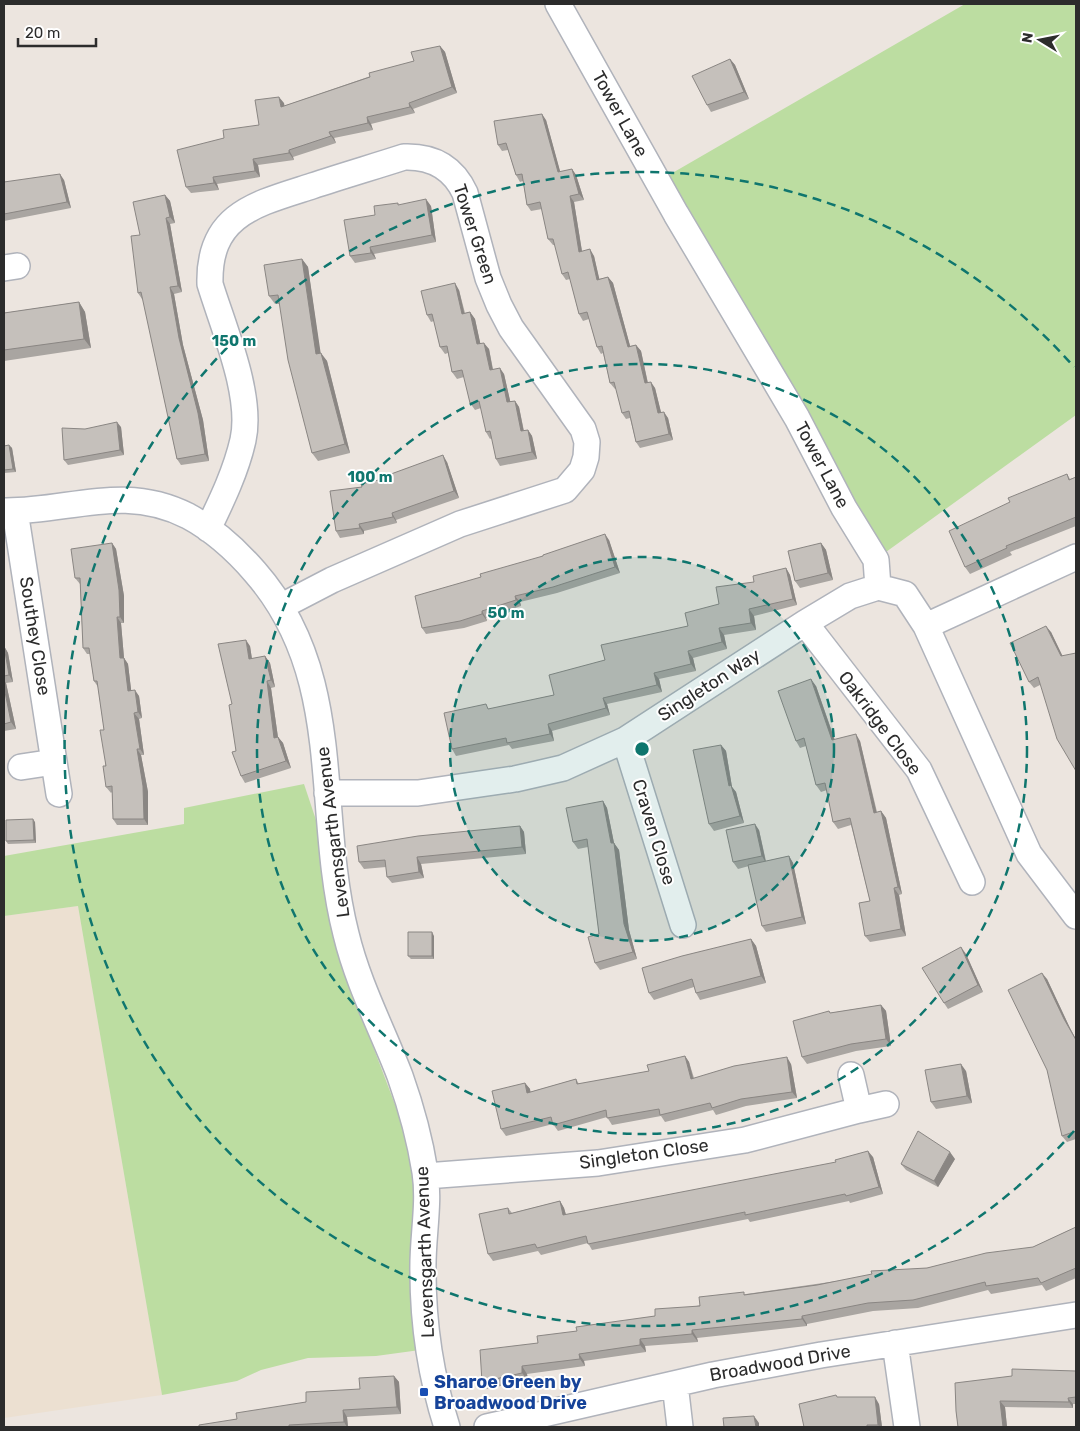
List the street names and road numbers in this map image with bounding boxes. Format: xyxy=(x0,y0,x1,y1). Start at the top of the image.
street label: Tower Lane xyxy=(587,67,653,161)
street label: Tower Green xyxy=(448,181,502,287)
street label: Tower Lane xyxy=(790,418,854,512)
street label: Southey Close xyxy=(15,575,55,697)
street label: Singleton Way xyxy=(654,644,764,726)
street label: Oakridge Close xyxy=(834,667,926,779)
street label: Levensgarth Avenue xyxy=(312,745,354,919)
street label: Craven Close xyxy=(627,776,681,888)
street label: Singleton Close xyxy=(578,1134,710,1174)
street label: Levensgarth Avenue xyxy=(411,1166,439,1338)
street label: Broadwood Drive xyxy=(708,1340,852,1386)

